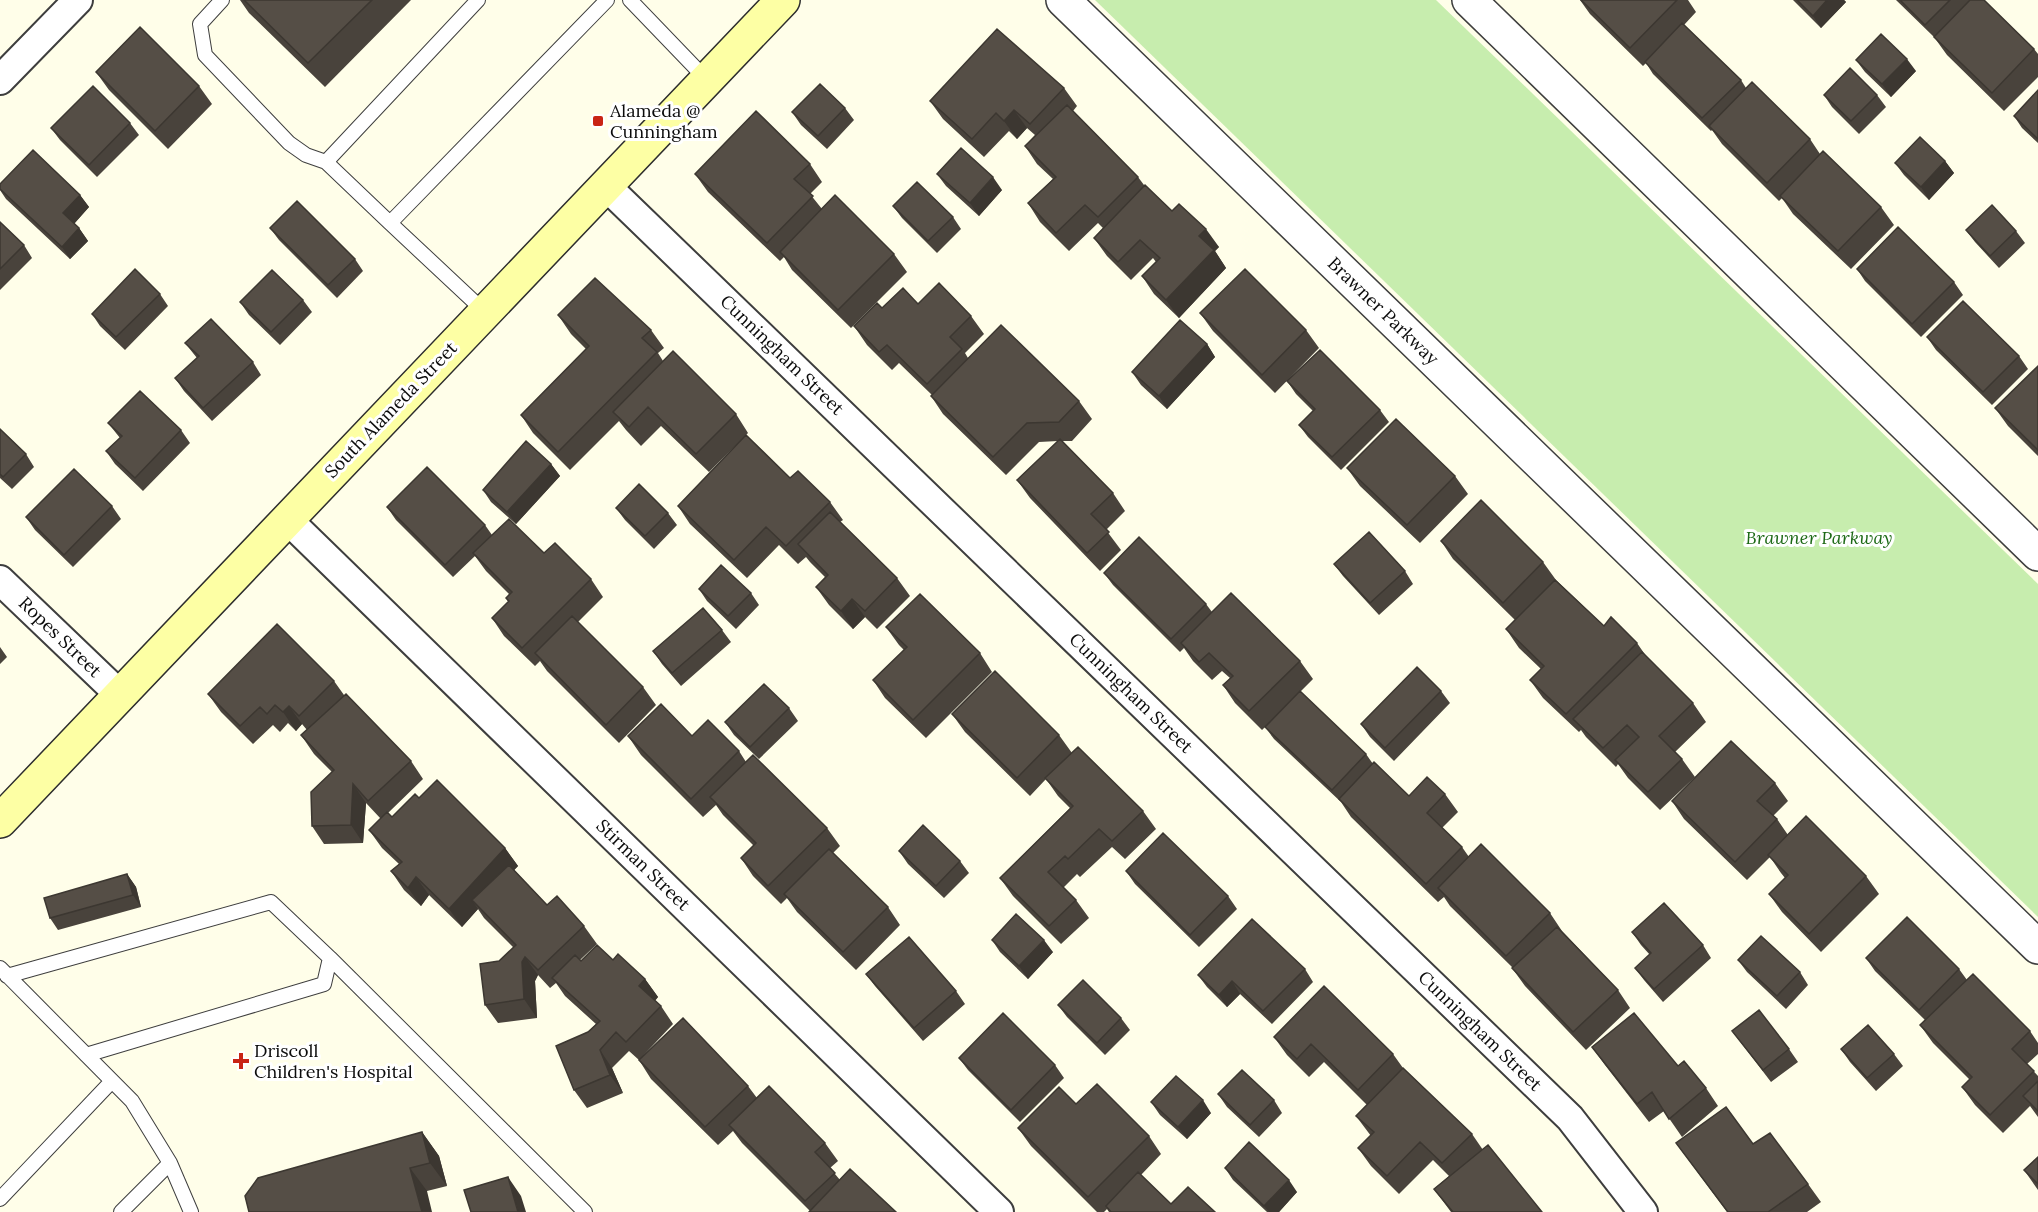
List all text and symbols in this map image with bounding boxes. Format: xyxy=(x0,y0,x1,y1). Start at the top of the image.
place label: Alameda @ Cunningham xyxy=(609,99,718,143)
marker: Alameda @ Cunningham xyxy=(591,114,605,128)
street label: Brawner Parkway xyxy=(1323,252,1444,370)
street label: Cunningham Street xyxy=(716,290,849,420)
street label: South Alameda Street xyxy=(320,337,462,483)
park label: Brawner Parkway xyxy=(1745,526,1893,549)
street label: Ropes Street xyxy=(14,591,107,682)
street label: Cunningham Street xyxy=(1065,628,1198,758)
street label: Stirman Street xyxy=(591,814,695,915)
street label: Cunningham Street xyxy=(1414,966,1547,1096)
place label: Driscoll Children's Hospital xyxy=(254,1039,413,1083)
marker: Driscoll Children's Hospital xyxy=(232,1052,250,1070)

